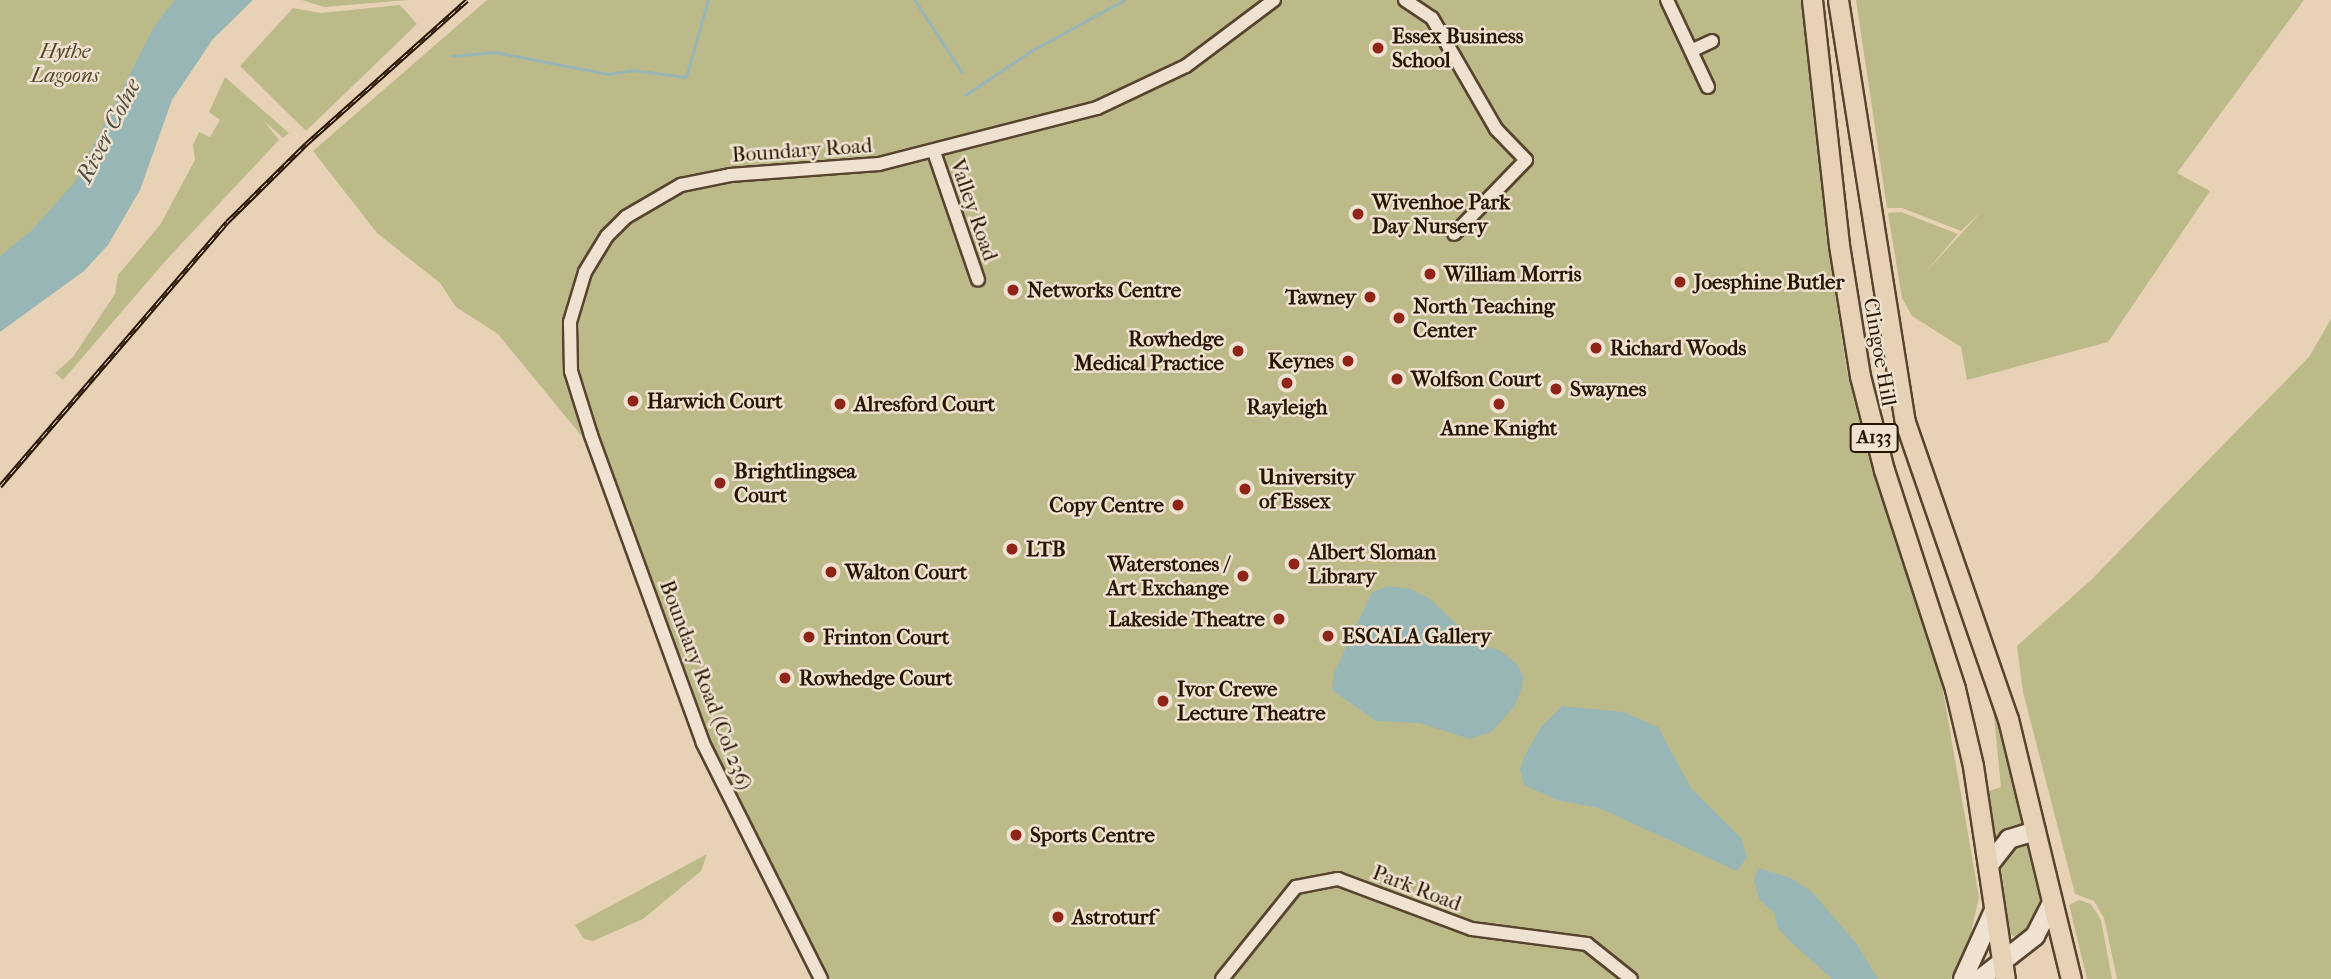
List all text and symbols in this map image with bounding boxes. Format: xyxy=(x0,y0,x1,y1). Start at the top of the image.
place label: Essex Business School xyxy=(1392,23,1523,73)
park label: Hythe Lagoons xyxy=(31,38,99,88)
marker: Essex Business School xyxy=(1370,40,1386,56)
water label: River Colne xyxy=(71,74,147,188)
street label: Boundary Road xyxy=(731,133,873,167)
street label: Valley Road xyxy=(945,156,1003,264)
place label: Wivenhoe Park Day Nursery xyxy=(1372,189,1510,239)
marker: Wivenhoe Park Day Nursery xyxy=(1350,206,1366,222)
place label: William Morris xyxy=(1444,261,1581,287)
marker: William Morris xyxy=(1422,266,1438,282)
place label: Joesphine Butler xyxy=(1694,269,1844,295)
marker: Joesphine Butler xyxy=(1672,274,1688,290)
place label: Networks Centre xyxy=(1027,277,1181,303)
marker: Networks Centre xyxy=(1005,282,1021,298)
place label: Tawney xyxy=(1285,284,1356,310)
marker: Tawney xyxy=(1362,289,1378,305)
place label: North Teaching Center xyxy=(1413,293,1555,343)
street label: Clingoe Hill xyxy=(1858,296,1902,408)
marker: North Teaching Center xyxy=(1391,310,1407,326)
place label: Rowhedge Medical Practice xyxy=(1074,326,1224,376)
place label: Richard Woods xyxy=(1610,335,1746,361)
marker: Richard Woods xyxy=(1588,340,1604,356)
marker: Rowhedge Medical Practice xyxy=(1230,343,1246,359)
place label: Keynes xyxy=(1268,348,1334,374)
marker: Keynes xyxy=(1340,353,1356,369)
place label: Wolfson Court xyxy=(1411,366,1541,392)
marker: Wolfson Court xyxy=(1389,371,1405,387)
marker: Rayleigh xyxy=(1279,375,1295,391)
place label: Swaynes xyxy=(1570,376,1647,402)
marker: Swaynes xyxy=(1548,381,1564,397)
place label: Harwich Court xyxy=(647,388,783,414)
place label: Alresford Court xyxy=(854,391,995,417)
marker: Harwich Court xyxy=(625,393,641,409)
place label: Rayleigh xyxy=(1246,394,1328,420)
marker: Alresford Court xyxy=(832,396,848,412)
marker: Anne Knight xyxy=(1491,396,1507,412)
place label: Anne Knight xyxy=(1441,415,1557,441)
road number: A133 xyxy=(1850,422,1898,453)
place label: Brightlingsea Court xyxy=(734,458,856,508)
place label: University of Essex xyxy=(1259,464,1355,514)
marker: Brightlingsea Court xyxy=(712,475,728,491)
marker: University of Essex xyxy=(1237,481,1253,497)
place label: Copy Centre xyxy=(1049,492,1164,518)
marker: Copy Centre xyxy=(1170,497,1186,513)
place label: LTB xyxy=(1026,536,1066,562)
place label: Albert Sloman Library xyxy=(1308,539,1436,589)
marker: LTB xyxy=(1004,541,1020,557)
place label: Waterstones / Art Exchange xyxy=(1106,551,1229,601)
marker: Albert Sloman Library xyxy=(1286,556,1302,572)
place label: Walton Court xyxy=(845,559,967,585)
marker: Walton Court xyxy=(823,564,839,580)
marker: Waterstones / Art Exchange xyxy=(1235,568,1251,584)
street label: Boundary Road (Col 236) xyxy=(654,577,758,793)
place label: Lakeside Theatre xyxy=(1108,606,1265,632)
marker: Lakeside Theatre xyxy=(1271,611,1287,627)
place label: ESCALA Gallery xyxy=(1342,623,1491,649)
place label: Frinton Court xyxy=(823,624,949,650)
marker: ESCALA Gallery xyxy=(1320,628,1336,644)
marker: Frinton Court xyxy=(801,629,817,645)
place label: Rowhedge Court xyxy=(799,665,952,691)
marker: Rowhedge Court xyxy=(777,670,793,686)
place label: Ivor Crewe Lecture Theatre xyxy=(1177,676,1326,726)
marker: Ivor Crewe Lecture Theatre xyxy=(1155,693,1171,709)
place label: Sports Centre xyxy=(1030,822,1155,848)
marker: Sports Centre xyxy=(1008,827,1024,843)
street label: Park Road xyxy=(1369,860,1465,916)
place label: Astroturf xyxy=(1072,904,1155,930)
marker: Astroturf xyxy=(1050,909,1066,925)

